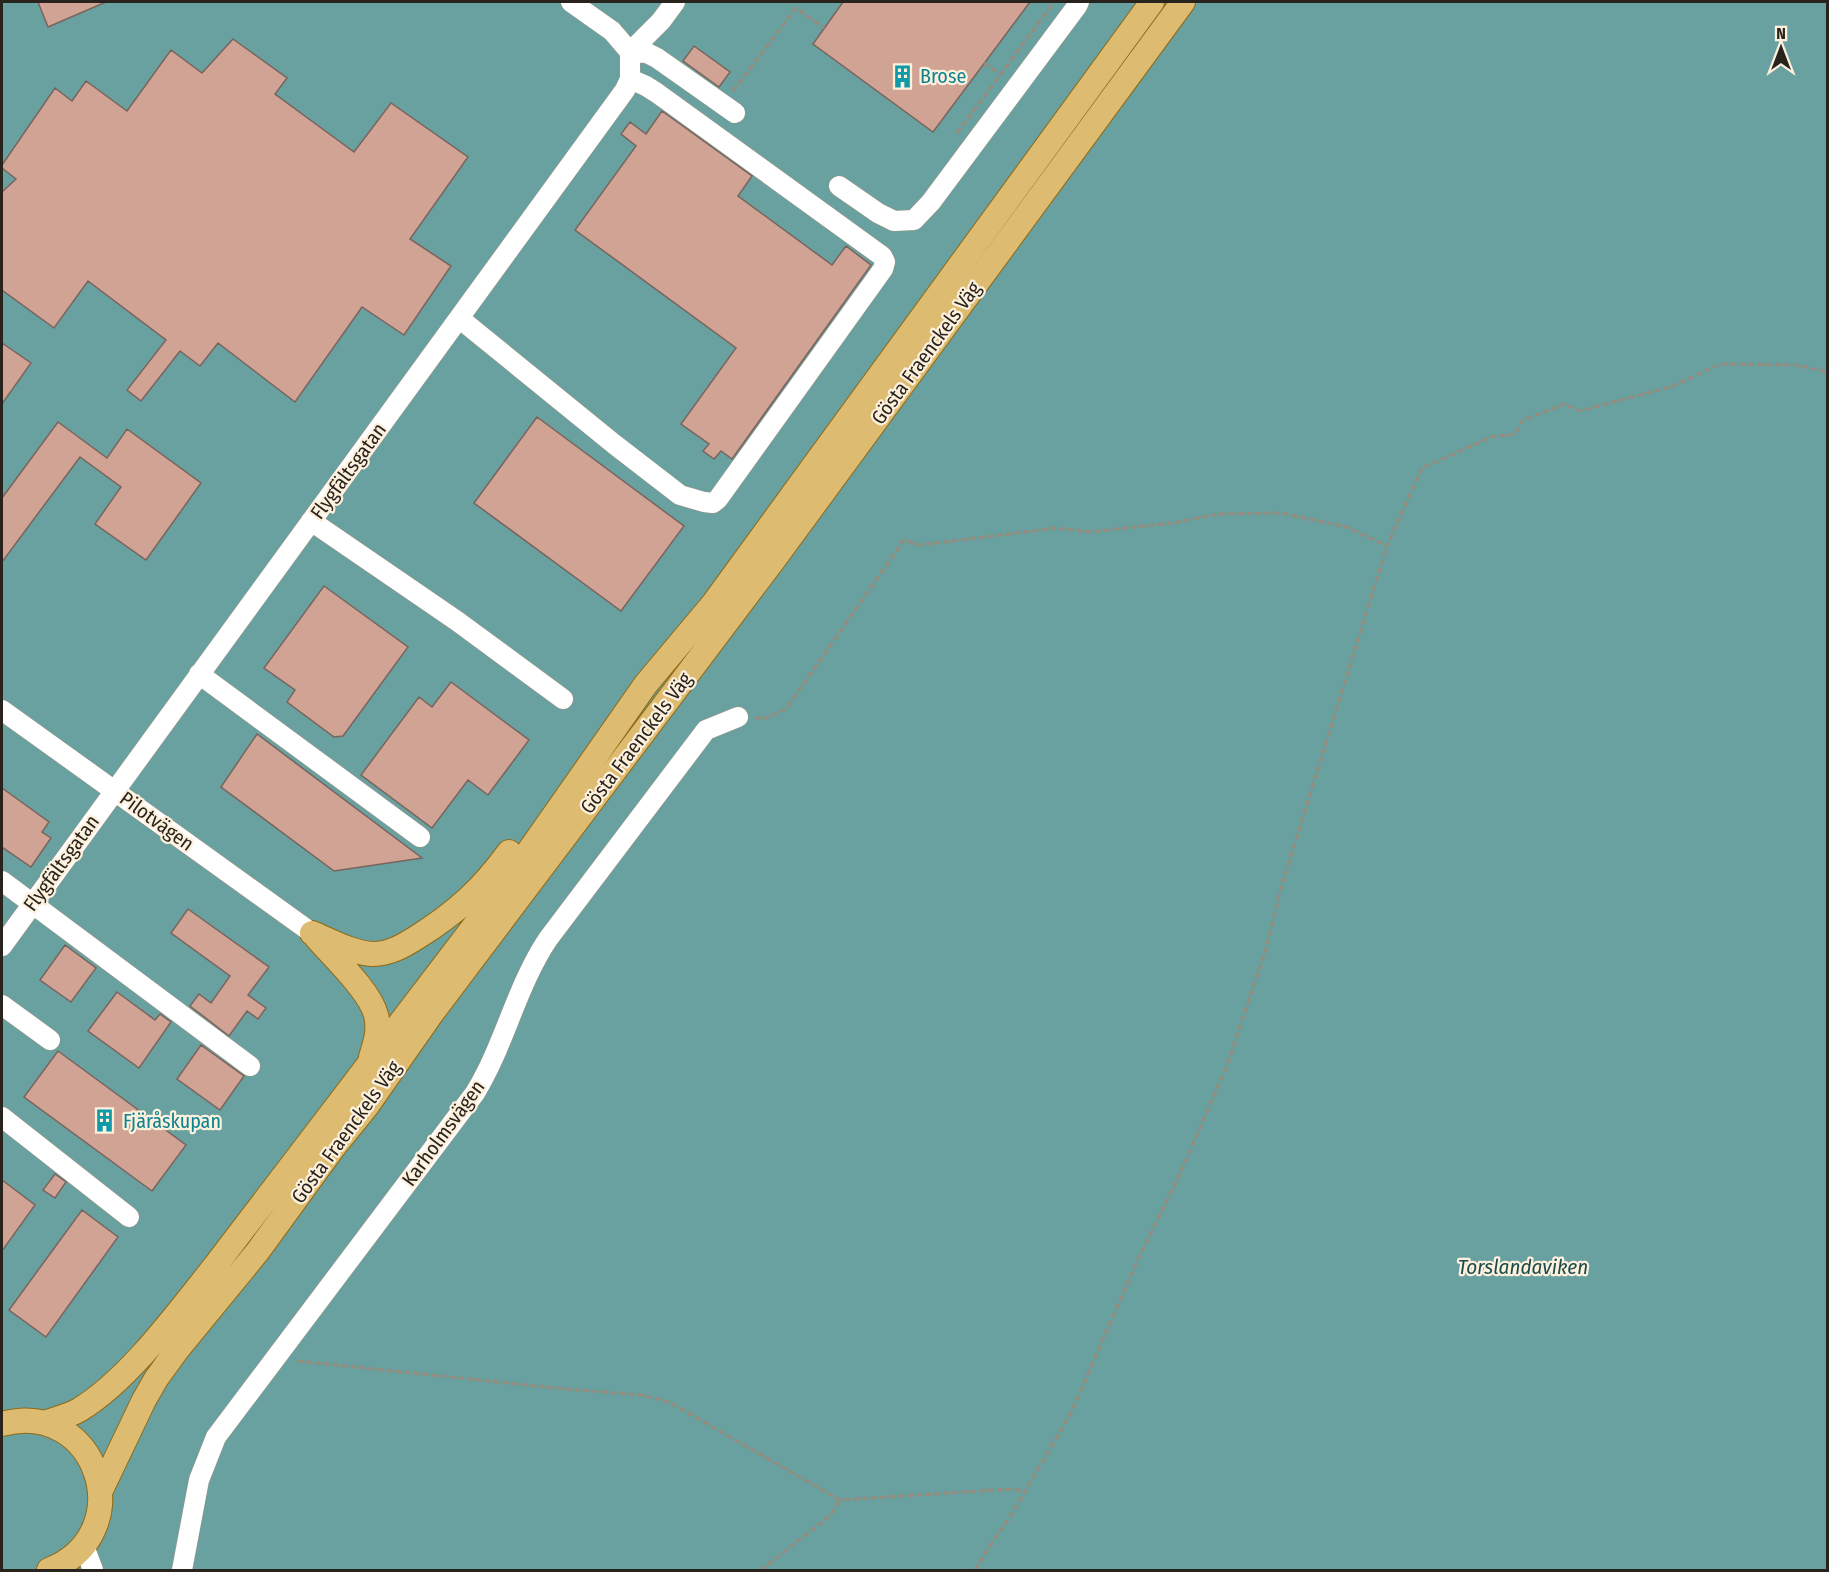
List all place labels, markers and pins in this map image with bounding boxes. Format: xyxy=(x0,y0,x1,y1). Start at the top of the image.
building icon: Brose xyxy=(889,63,915,89)
place label: Brose xyxy=(920,64,966,88)
building icon: Fjäråskupan xyxy=(92,1108,118,1134)
place label: Fjäråskupan xyxy=(123,1109,221,1133)

